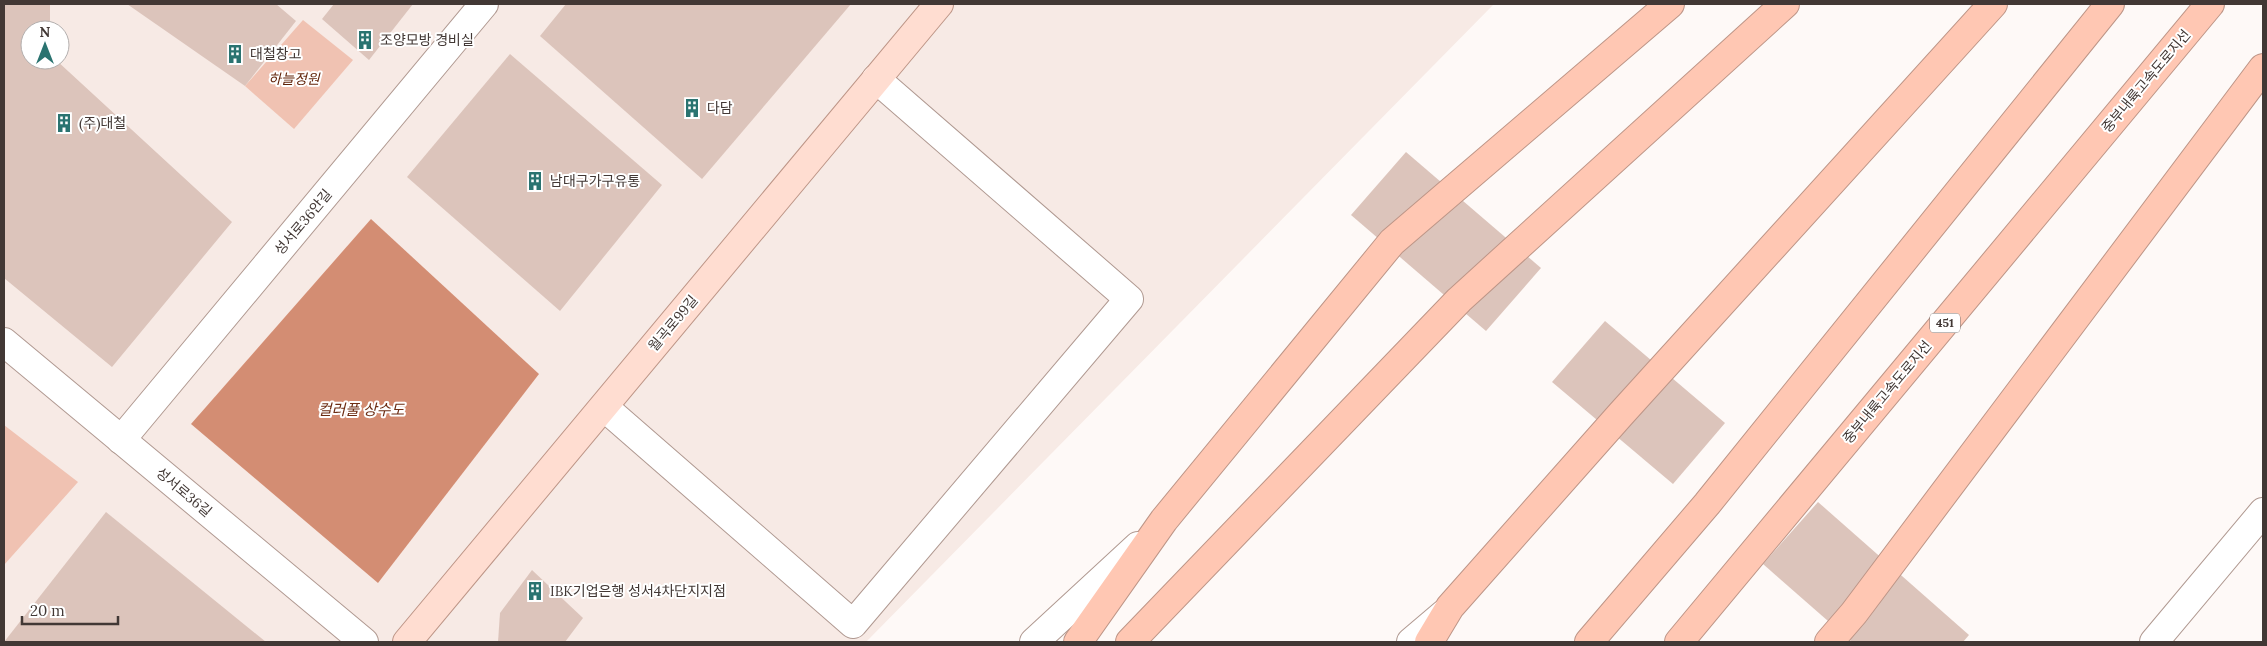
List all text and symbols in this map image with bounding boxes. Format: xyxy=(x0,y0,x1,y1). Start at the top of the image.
north arrow xyxy=(20,20,70,70)
text: N xyxy=(40,23,51,41)
street label: 중부내륙고속도로지선 xyxy=(2098,26,2194,136)
building icon: 조양모방 경비실 xyxy=(354,29,376,51)
place label: 조양모방 경비실 xyxy=(380,31,474,49)
building icon: 대철창고 xyxy=(224,43,246,65)
place label: 대철창고 xyxy=(250,45,302,63)
park label: 하늘정원 xyxy=(268,70,321,88)
building icon: 다담 xyxy=(681,97,703,119)
place label: 다담 xyxy=(707,99,733,117)
building icon: (주)대철 xyxy=(53,112,75,134)
place label: (주)대철 xyxy=(79,114,126,132)
building icon: 남대구가구유통 xyxy=(524,170,546,192)
place label: 남대구가구유통 xyxy=(550,172,640,190)
street label: 성서로36안길 xyxy=(270,185,336,259)
street label: 월곡로99길 xyxy=(644,291,702,355)
road number: 451 xyxy=(1930,314,1960,332)
street label: 중부내륙고속도로지선 xyxy=(1839,337,1935,447)
water label: 컬러풀 상수도 xyxy=(318,400,406,419)
street label: 성서로36길 xyxy=(152,463,216,521)
building icon: IBK기업은행 성서4차단지지점 xyxy=(524,580,546,602)
place label: IBK기업은행 성서4차단지지점 xyxy=(550,582,726,600)
scale bar xyxy=(22,594,119,626)
text: 20 m xyxy=(30,601,65,620)

